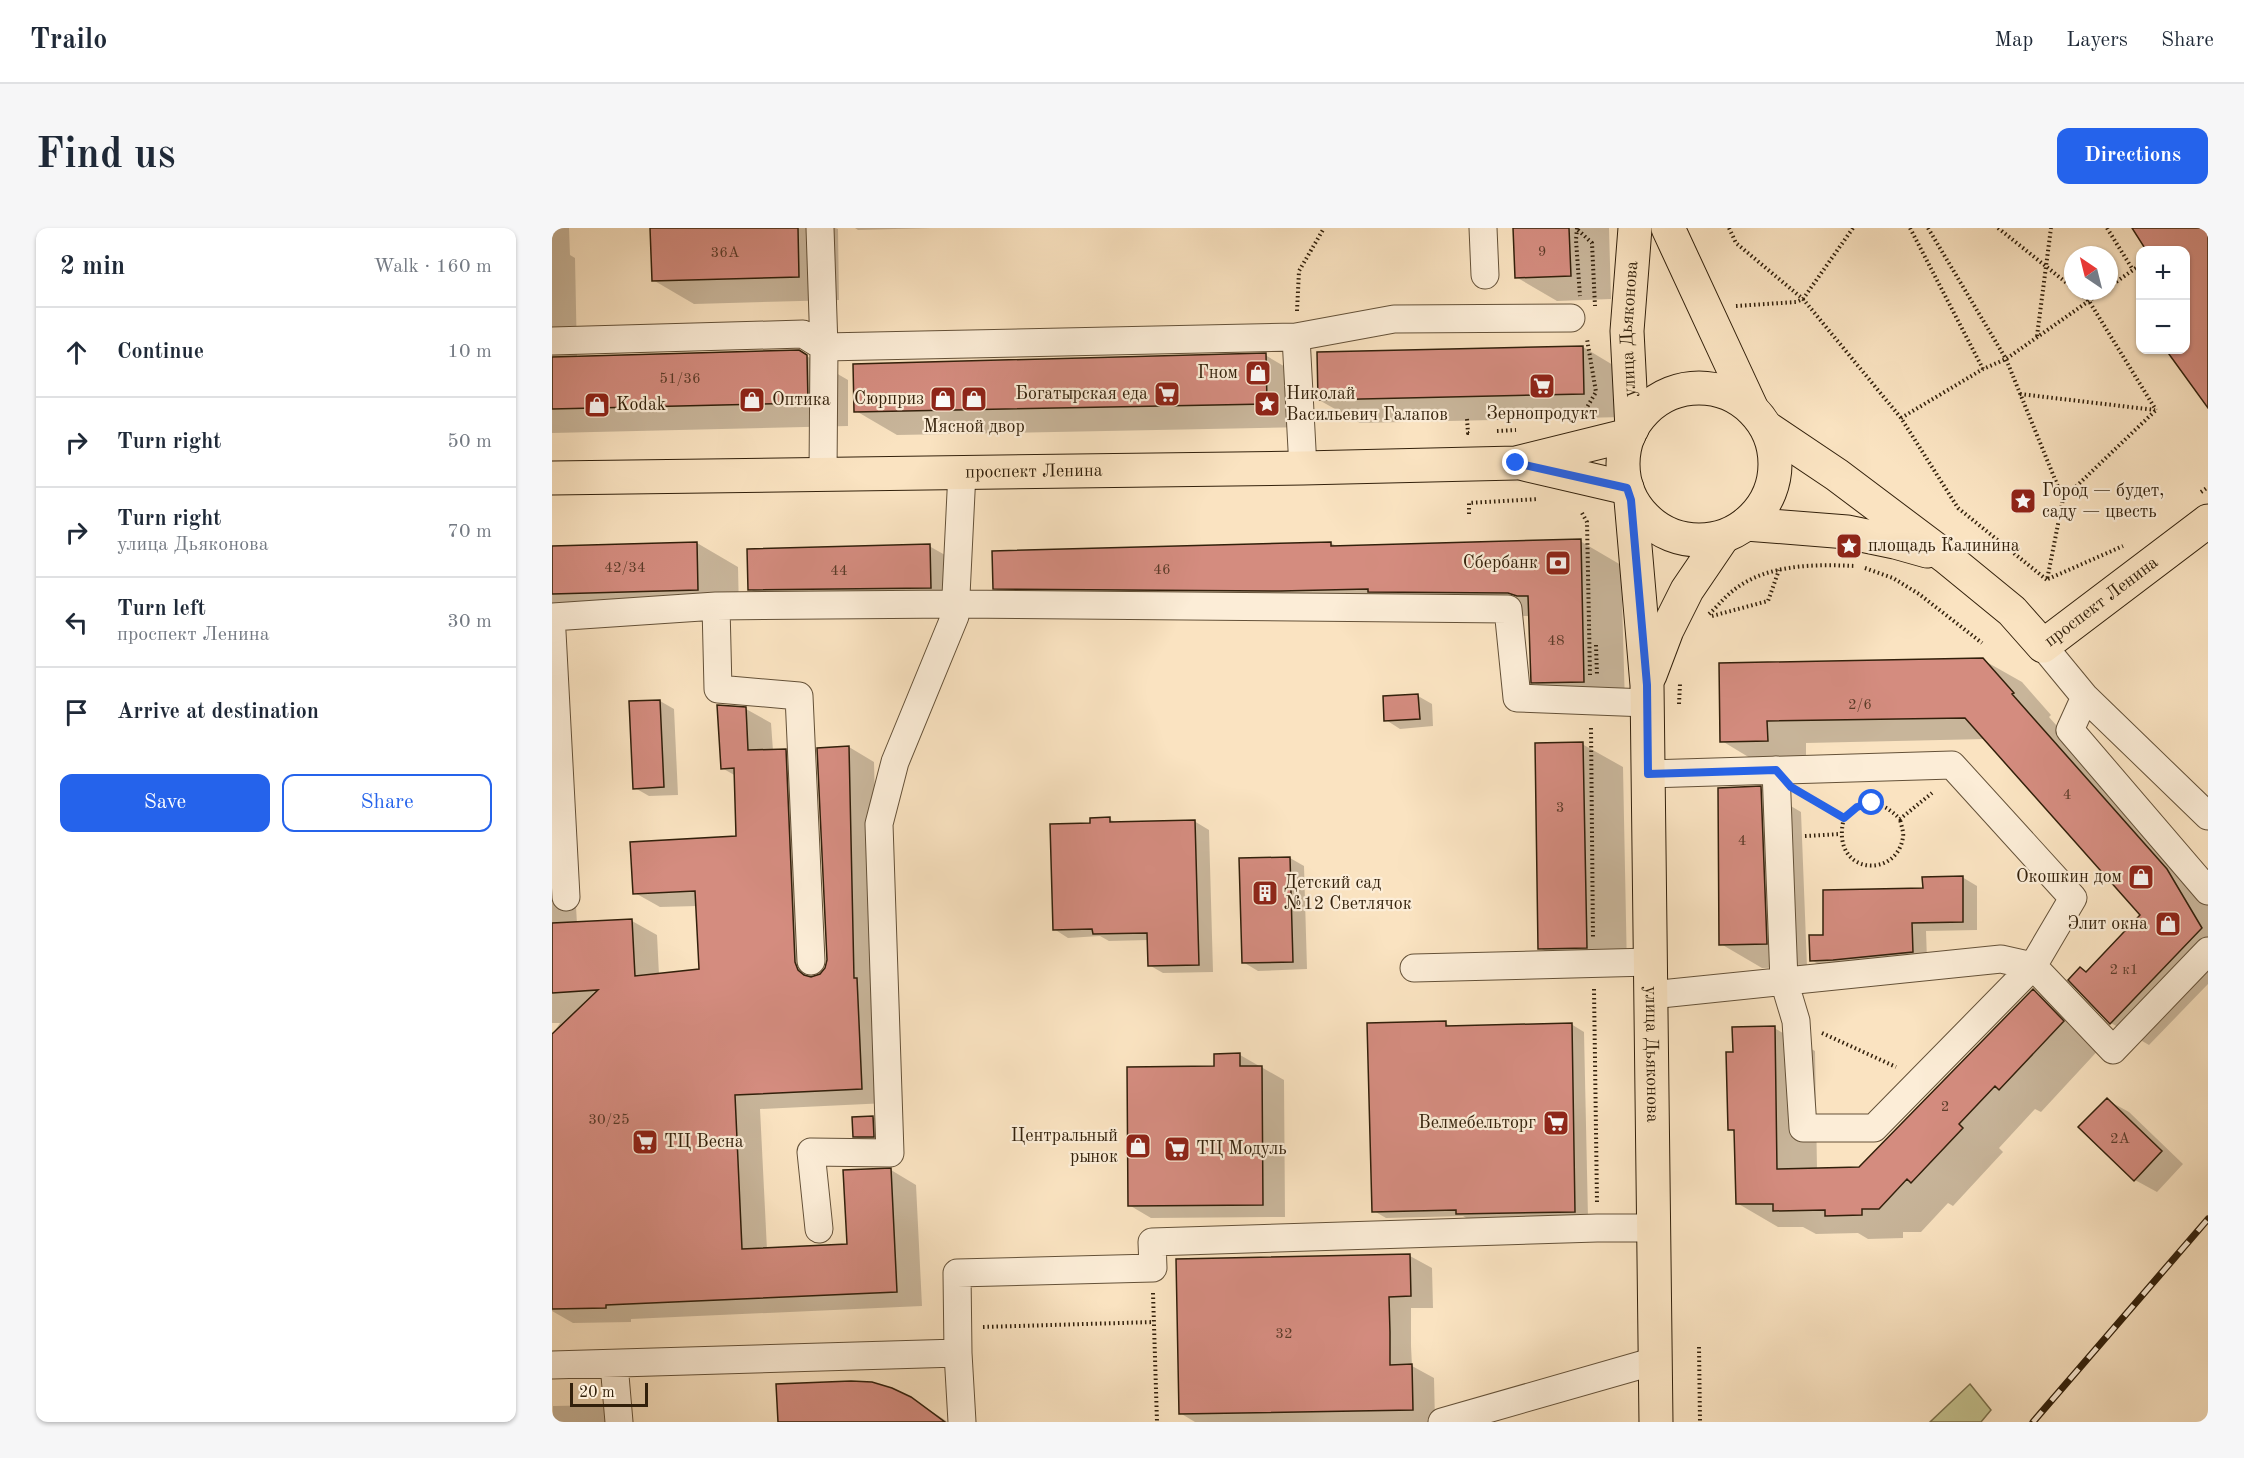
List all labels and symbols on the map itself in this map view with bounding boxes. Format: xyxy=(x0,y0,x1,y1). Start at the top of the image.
house number: 9 xyxy=(1538,245,1546,260)
house number: 36А xyxy=(711,246,740,261)
north arrow xyxy=(2064,246,2118,300)
street label: улица Дьяконова xyxy=(1618,260,1641,398)
shop icon: Гном xyxy=(1243,358,1273,388)
place label: Гном xyxy=(1197,364,1238,382)
supermarket icon: Зернопродукт xyxy=(1527,371,1557,401)
house number: 51/36 xyxy=(659,372,701,387)
supermarket icon: Богатырская еда xyxy=(1152,379,1182,409)
shop icon: Сюрприз xyxy=(928,384,958,414)
shop icon: Мясной двор xyxy=(959,384,989,414)
shop icon: Оптика xyxy=(737,385,767,415)
place label: Богатырская еда xyxy=(1015,385,1148,403)
place label: Николай Васильевич Галапов xyxy=(1286,385,1448,424)
place icon: Николай Васильевич Галапов xyxy=(1252,389,1282,419)
shop icon: Kodak xyxy=(582,390,612,420)
place label: Сюрприз xyxy=(854,390,924,408)
place label: Оптика xyxy=(772,391,831,409)
place label: Kodak xyxy=(616,396,666,414)
place label: Зернопродукт xyxy=(1486,405,1598,423)
place label: Мясной двор xyxy=(923,418,1025,436)
route end xyxy=(1502,449,1528,475)
street label: проспект Ленина xyxy=(965,462,1103,481)
place label: Город — будет, саду — цвесть xyxy=(2042,482,2164,521)
place icon: Город — будет, саду — цвесть xyxy=(2008,486,2038,516)
place icon: площадь Калинина xyxy=(1834,531,1864,561)
place label: площадь Калинина xyxy=(1868,537,2020,555)
bank icon: Сбербанк xyxy=(1543,548,1573,578)
street label: проспект Ленина xyxy=(2041,553,2162,650)
place label: Сбербанк xyxy=(1463,554,1538,572)
house number: 42/34 xyxy=(604,561,646,576)
house number: 46 xyxy=(1153,563,1171,578)
house number: 44 xyxy=(830,564,848,579)
house number: 48 xyxy=(1547,634,1565,649)
house number: 2/6 xyxy=(1848,698,1872,713)
house number: 4 xyxy=(2063,788,2071,803)
route start xyxy=(1858,789,1884,815)
house number: 3 xyxy=(1556,801,1564,816)
house number: 4 xyxy=(1738,834,1746,849)
shop icon: Окошкин дом xyxy=(2126,862,2156,892)
place label: Окошкин дом xyxy=(2016,868,2122,886)
place label: Детский сад №12 Светлячок xyxy=(1284,874,1412,913)
building icon: Детский сад №12 Светлячок xyxy=(1250,878,1280,908)
shop icon: Элит окна xyxy=(2153,909,2183,939)
place label: Элит окна xyxy=(2067,915,2148,933)
house number: 2 к1 xyxy=(2109,963,2139,978)
street label: улица Дьяконова xyxy=(1642,986,1661,1123)
house number: 2 xyxy=(1941,1100,1949,1115)
supermarket icon: Велмебельторг xyxy=(1541,1108,1571,1138)
house number: 30/25 xyxy=(588,1113,630,1128)
place label: Велмебельторг xyxy=(1418,1114,1536,1132)
supermarket icon: ТЦ Весна xyxy=(630,1127,660,1157)
place label: Центральный рынок xyxy=(1011,1127,1118,1166)
shop icon: Центральный рынок xyxy=(1123,1131,1153,1161)
house number: 2А xyxy=(2110,1132,2131,1147)
place label: ТЦ Весна xyxy=(664,1133,744,1151)
supermarket icon: ТЦ Модуль xyxy=(1162,1134,1192,1164)
place label: ТЦ Модуль xyxy=(1196,1140,1287,1158)
house number: 32 xyxy=(1275,1327,1293,1342)
scale bar xyxy=(570,1380,648,1408)

